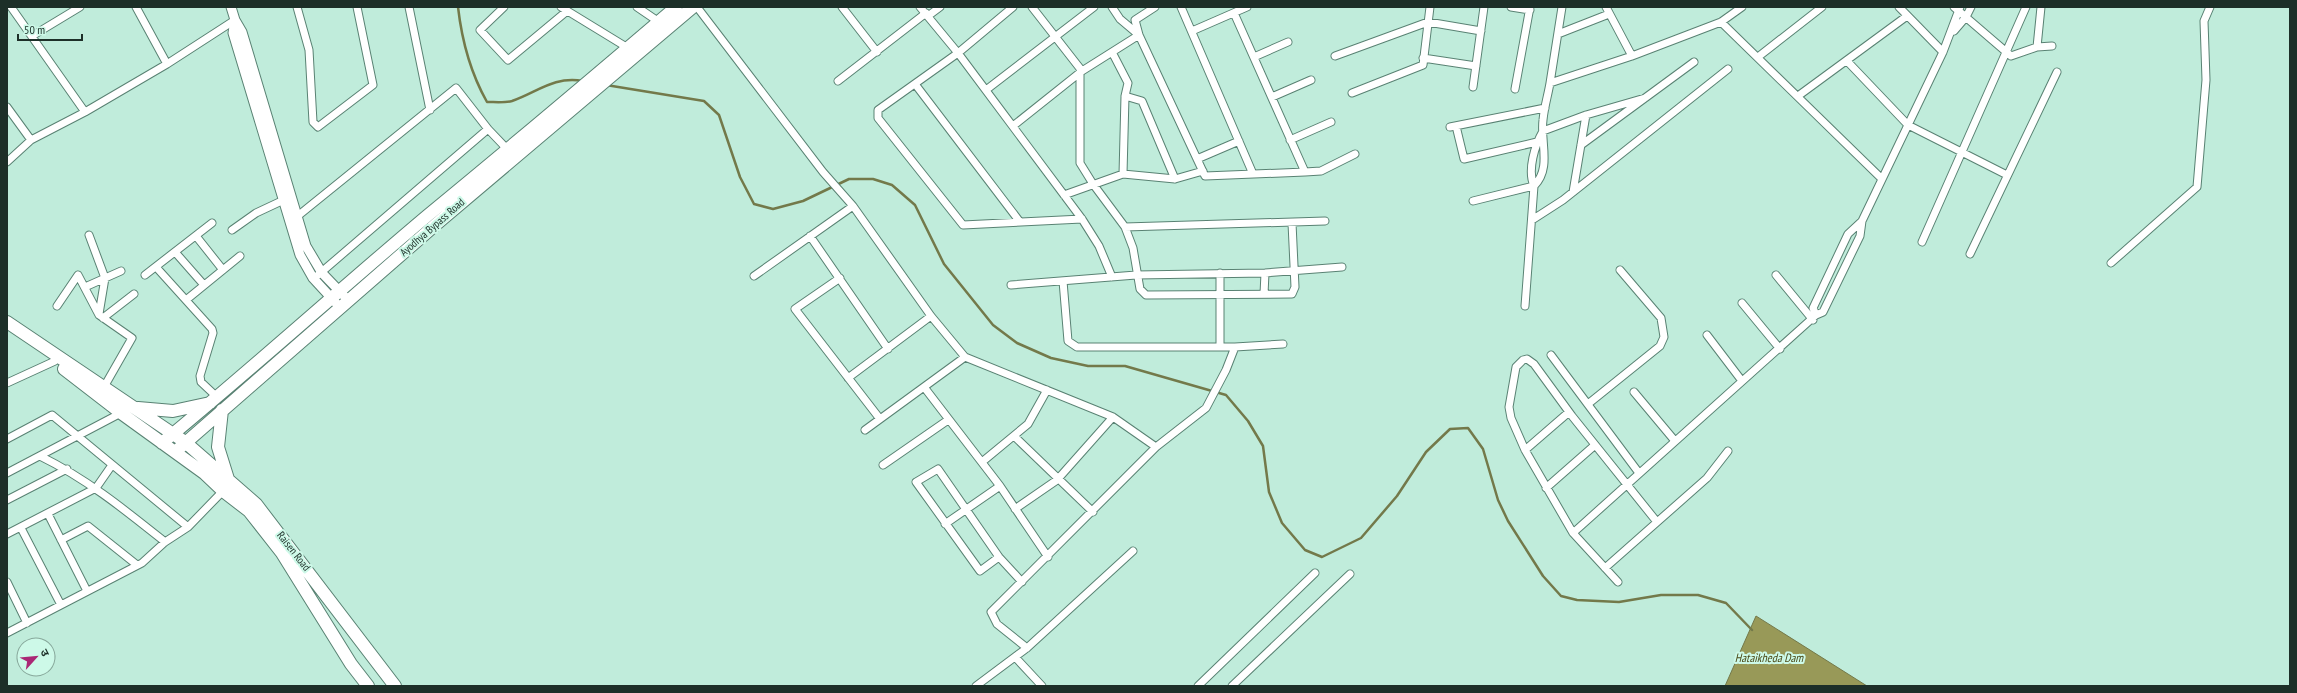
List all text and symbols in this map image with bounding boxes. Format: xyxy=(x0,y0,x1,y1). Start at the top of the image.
scale bar xyxy=(18,16,82,42)
text: 50 m xyxy=(24,22,45,37)
street label: Ayodhya Bypass Road xyxy=(397,195,467,259)
street label: Raisen Road xyxy=(274,528,314,574)
north arrow xyxy=(16,637,56,677)
text: उ xyxy=(37,646,53,659)
water label: Hataikheda Dam xyxy=(1735,650,1804,665)

